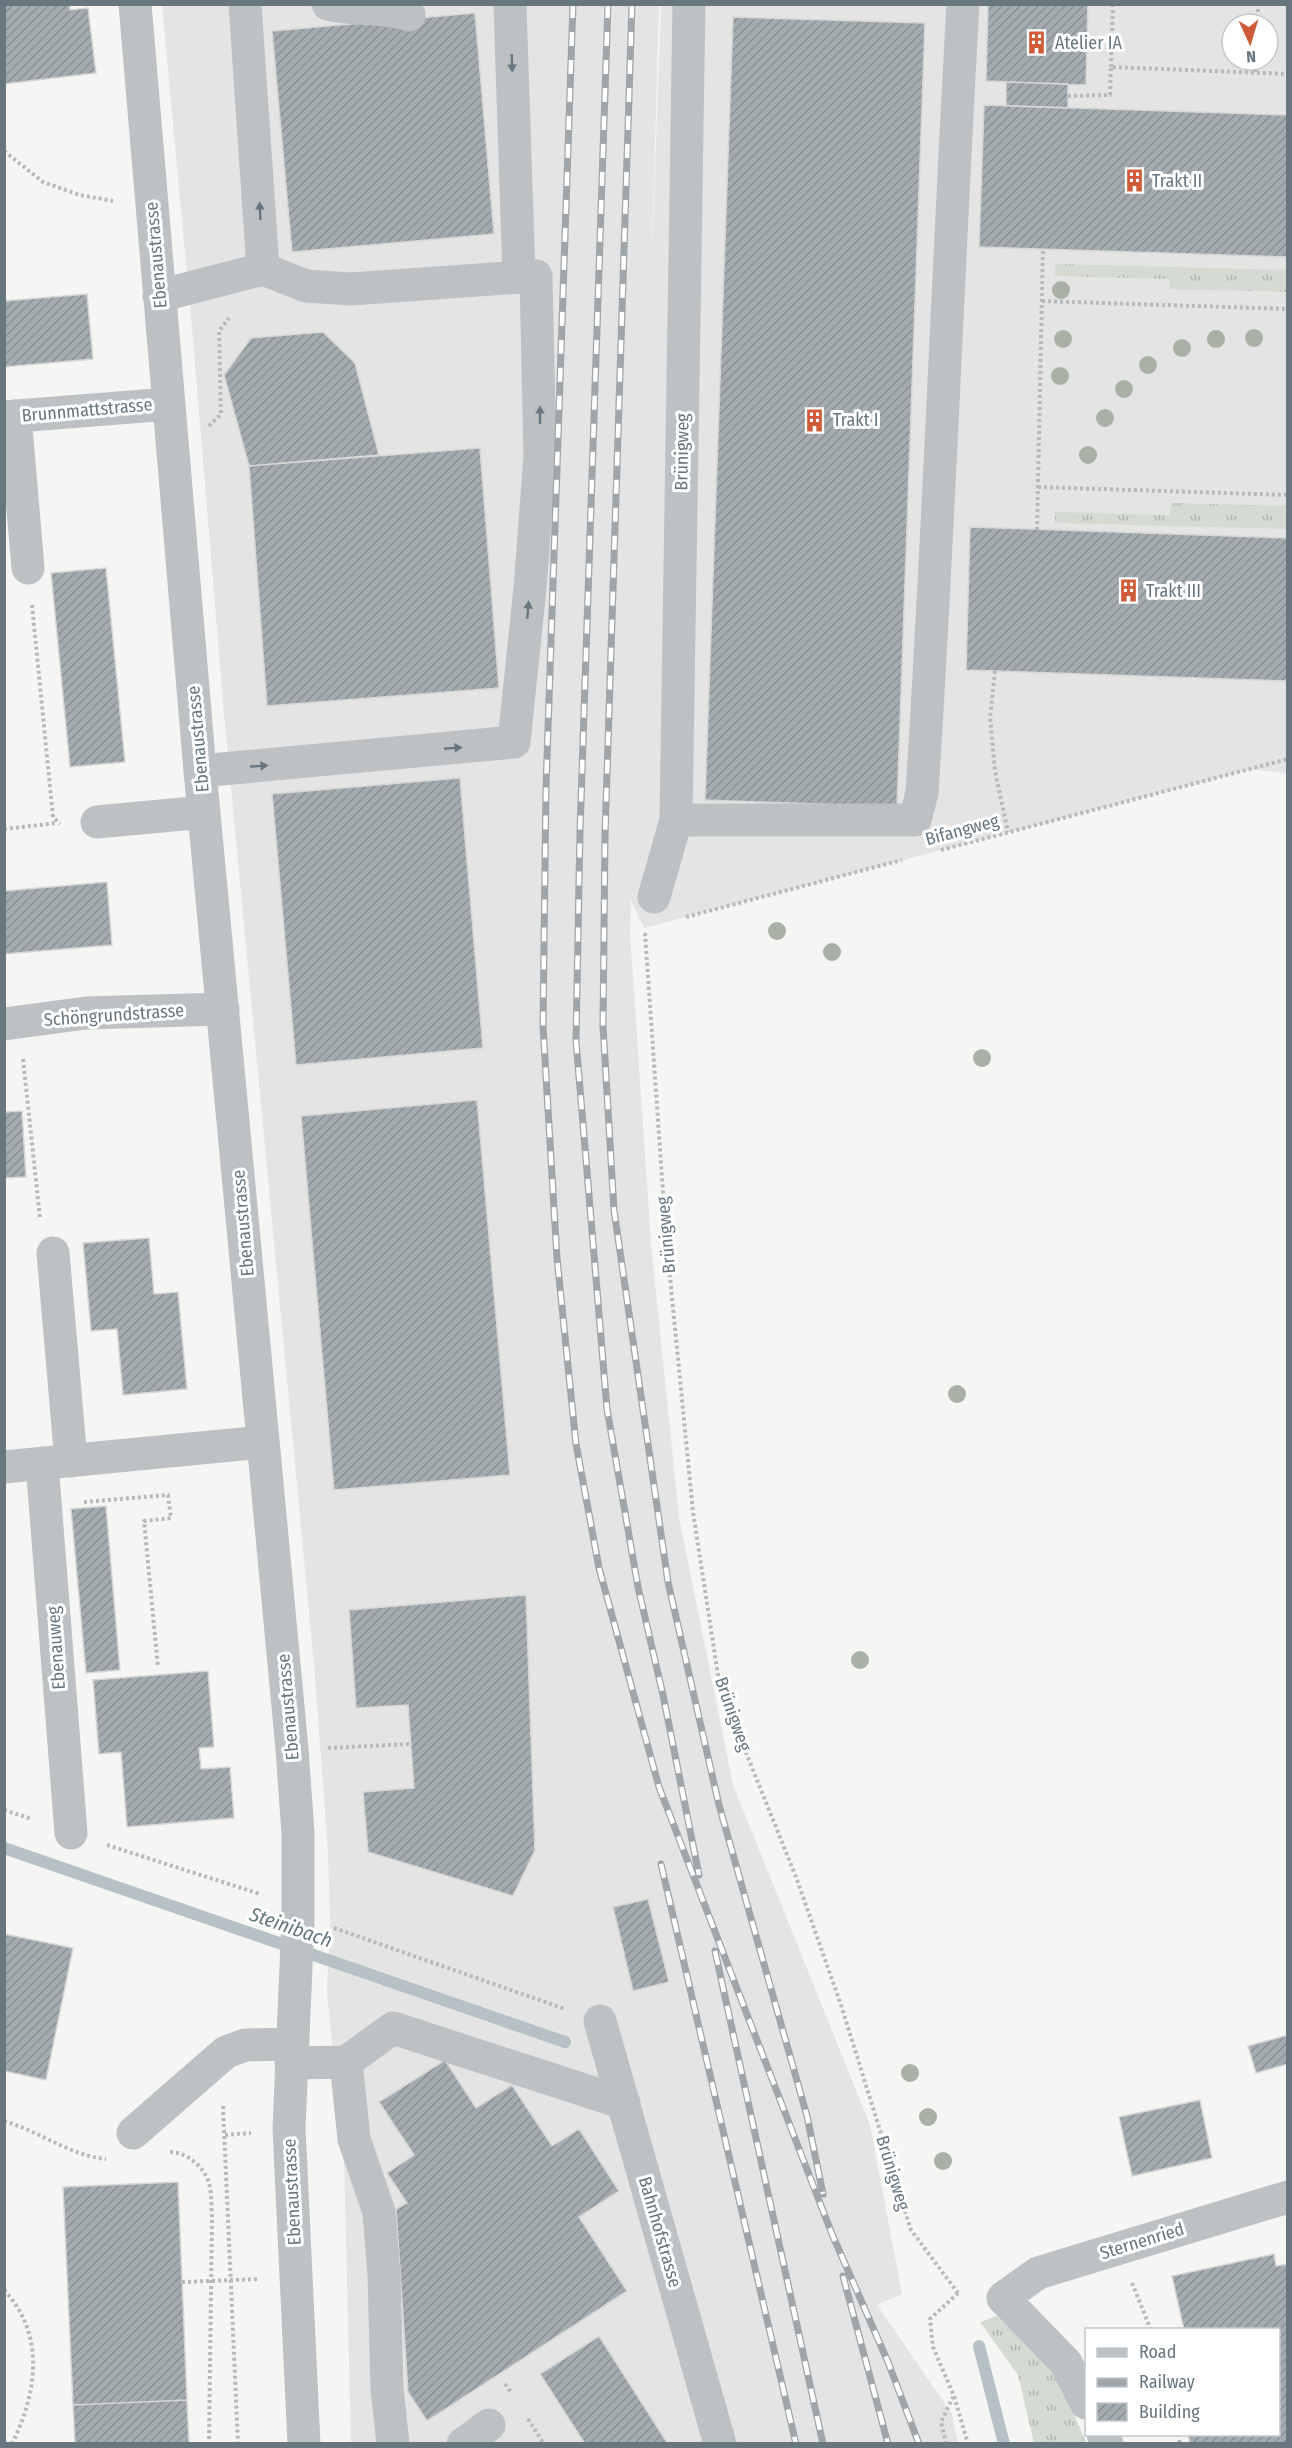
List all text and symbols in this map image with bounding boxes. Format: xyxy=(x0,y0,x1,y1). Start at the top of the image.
north arrow xyxy=(1220,12,1280,72)
building icon: Atelier IA xyxy=(1024,30,1050,56)
place label: Atelier IA xyxy=(1055,32,1122,54)
text: N xyxy=(1246,47,1256,66)
one-way arrow xyxy=(507,53,516,72)
building icon: Trakt II xyxy=(1121,168,1147,194)
place label: Trakt II xyxy=(1152,170,1202,192)
street label: Ebenaustrasse xyxy=(140,201,172,309)
one-way arrow xyxy=(256,201,265,220)
street label: Brunnmattstrasse xyxy=(21,393,153,427)
one-way arrow xyxy=(535,406,545,425)
building icon: Trakt I xyxy=(802,407,828,433)
place label: Trakt I xyxy=(833,409,879,431)
street label: Brünigweg xyxy=(670,413,694,491)
building icon: Trakt III xyxy=(1115,578,1141,604)
place label: Trakt III xyxy=(1146,580,1201,602)
one-way arrow xyxy=(524,600,533,619)
street label: Ebenaustrasse xyxy=(182,685,214,793)
one-way arrow xyxy=(444,743,463,753)
one-way arrow xyxy=(249,761,268,770)
street label: Bifangweg xyxy=(923,809,1002,850)
street label: Schöngrundstrasse xyxy=(43,999,185,1031)
street label: Ebenaustrasse xyxy=(227,1169,259,1277)
street label: Brünigweg xyxy=(652,1195,680,1274)
street label: Ebenauweg xyxy=(42,1605,70,1691)
street label: Ebenaustrasse xyxy=(272,1653,304,1761)
street label: Brünigweg xyxy=(710,1674,756,1755)
water label: Steinibach xyxy=(246,1901,335,1952)
street label: Brünigweg xyxy=(871,2133,915,2214)
street label: Ebenaustrasse xyxy=(278,2138,306,2246)
street label: Bahnhofstrasse xyxy=(634,2174,686,2290)
street label: Sternenried xyxy=(1097,2218,1187,2264)
legend xyxy=(1085,2328,1280,2436)
text: Road xyxy=(1139,2341,1176,2363)
text: Railway xyxy=(1139,2371,1195,2393)
text: Building xyxy=(1139,2401,1200,2423)

